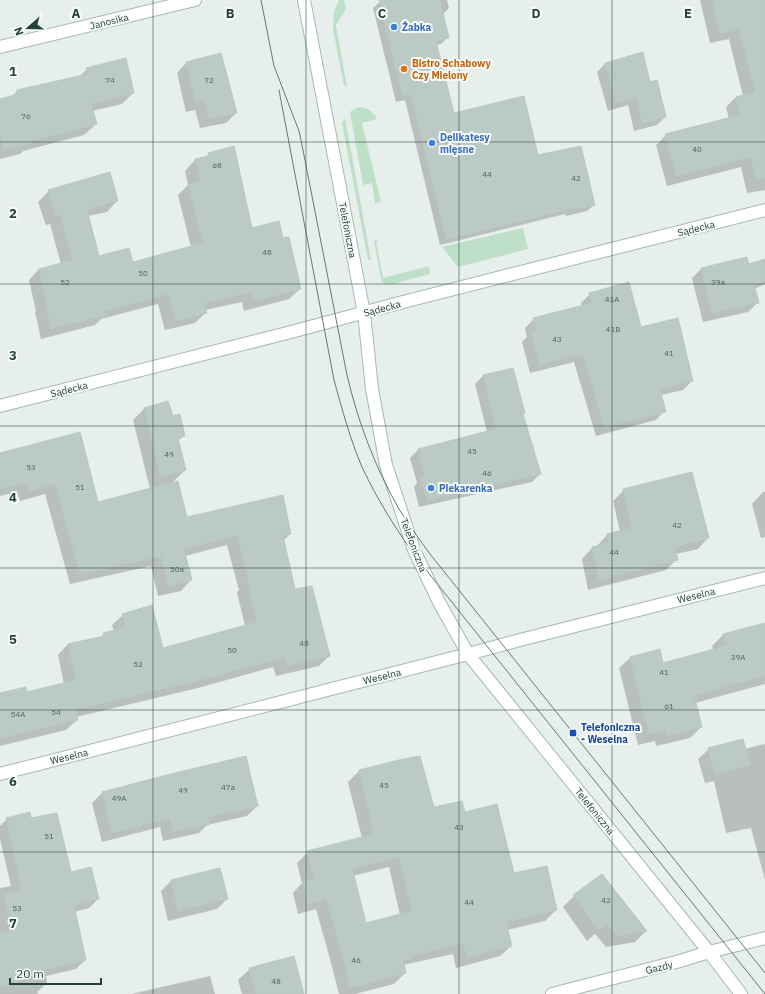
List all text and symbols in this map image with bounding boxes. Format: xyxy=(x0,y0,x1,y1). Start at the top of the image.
text: A xyxy=(72,5,81,22)
text: B xyxy=(226,5,235,22)
text: C xyxy=(378,5,387,22)
text: D xyxy=(531,5,541,22)
text: E xyxy=(684,5,692,22)
north arrow xyxy=(8,8,48,48)
street label: Janosika xyxy=(88,10,131,33)
place label: Żabka xyxy=(402,21,432,34)
marker: Żabka xyxy=(389,22,399,32)
text: N xyxy=(11,25,27,38)
place label: Bistro Schabowy Czy Mielony xyxy=(412,57,491,82)
text: 1 xyxy=(9,63,17,80)
marker: Bistro Schabowy Czy Mielony xyxy=(399,64,409,74)
house number: 74 xyxy=(105,75,115,85)
house number: 72 xyxy=(204,75,214,85)
house number: 76 xyxy=(21,111,31,121)
place label: Delikatesy mięsne xyxy=(440,131,490,156)
marker: Delikatesy mięsne xyxy=(427,138,437,148)
house number: 40 xyxy=(692,144,702,154)
house number: 68 xyxy=(212,160,222,170)
house number: 44 xyxy=(482,169,492,179)
house number: 42 xyxy=(571,173,581,183)
street label: Telefoniczna xyxy=(336,201,359,260)
text: 2 xyxy=(9,205,17,222)
street label: Sądecka xyxy=(676,217,717,239)
house number: 48 xyxy=(262,247,272,257)
house number: 50 xyxy=(138,268,148,278)
house number: 52 xyxy=(60,277,70,287)
house number: 39a xyxy=(711,277,726,287)
house number: 41A xyxy=(605,294,619,304)
street label: Sądecka xyxy=(362,297,403,320)
house number: 41B xyxy=(606,324,620,334)
house number: 43 xyxy=(552,334,562,344)
text: 3 xyxy=(9,347,17,364)
house number: 41 xyxy=(664,348,674,358)
street label: Sądecka xyxy=(49,378,90,400)
house number: 45 xyxy=(467,446,477,456)
house number: 49 xyxy=(164,449,174,459)
house number: 53 xyxy=(26,462,36,472)
house number: 46 xyxy=(482,468,492,478)
house number: 51 xyxy=(75,482,85,492)
place label: Piekarenka xyxy=(439,482,493,495)
marker: Piekarenka xyxy=(426,483,436,493)
text: 4 xyxy=(9,489,17,506)
street label: Telefoniczna xyxy=(397,516,430,574)
house number: 42 xyxy=(672,520,682,530)
house number: 44 xyxy=(609,547,619,557)
house number: 50a xyxy=(170,564,185,574)
street label: Weselna xyxy=(676,584,717,606)
text: 5 xyxy=(9,631,17,648)
house number: 48 xyxy=(299,638,309,648)
house number: 50 xyxy=(227,645,237,655)
house number: 39A xyxy=(731,652,745,662)
house number: 52 xyxy=(133,659,143,669)
street label: Weselna xyxy=(362,665,403,687)
house number: 41 xyxy=(659,667,669,677)
house number: 61 xyxy=(664,701,674,711)
house number: 54 xyxy=(51,707,61,717)
house number: 54A xyxy=(11,709,25,719)
place label: Telefoniczna - Weselna xyxy=(581,721,641,746)
marker: Telefoniczna - Weselna xyxy=(568,728,578,738)
street label: Weselna xyxy=(49,745,90,767)
text: 6 xyxy=(9,773,17,790)
house number: 45 xyxy=(379,780,389,790)
house number: 47a xyxy=(221,782,236,792)
house number: 49 xyxy=(178,785,188,795)
street label: Telefoniczna xyxy=(572,785,618,838)
house number: 49A xyxy=(112,793,126,803)
house number: 43 xyxy=(454,822,464,832)
house number: 51 xyxy=(44,831,54,841)
house number: 42 xyxy=(601,895,611,905)
house number: 44 xyxy=(464,897,474,907)
house number: 53 xyxy=(12,903,22,913)
text: 7 xyxy=(9,915,17,932)
house number: 46 xyxy=(351,955,361,965)
street label: Gazdy xyxy=(644,958,674,977)
scale bar xyxy=(10,960,101,986)
text: 20 m xyxy=(16,966,44,981)
house number: 48 xyxy=(271,976,281,986)

